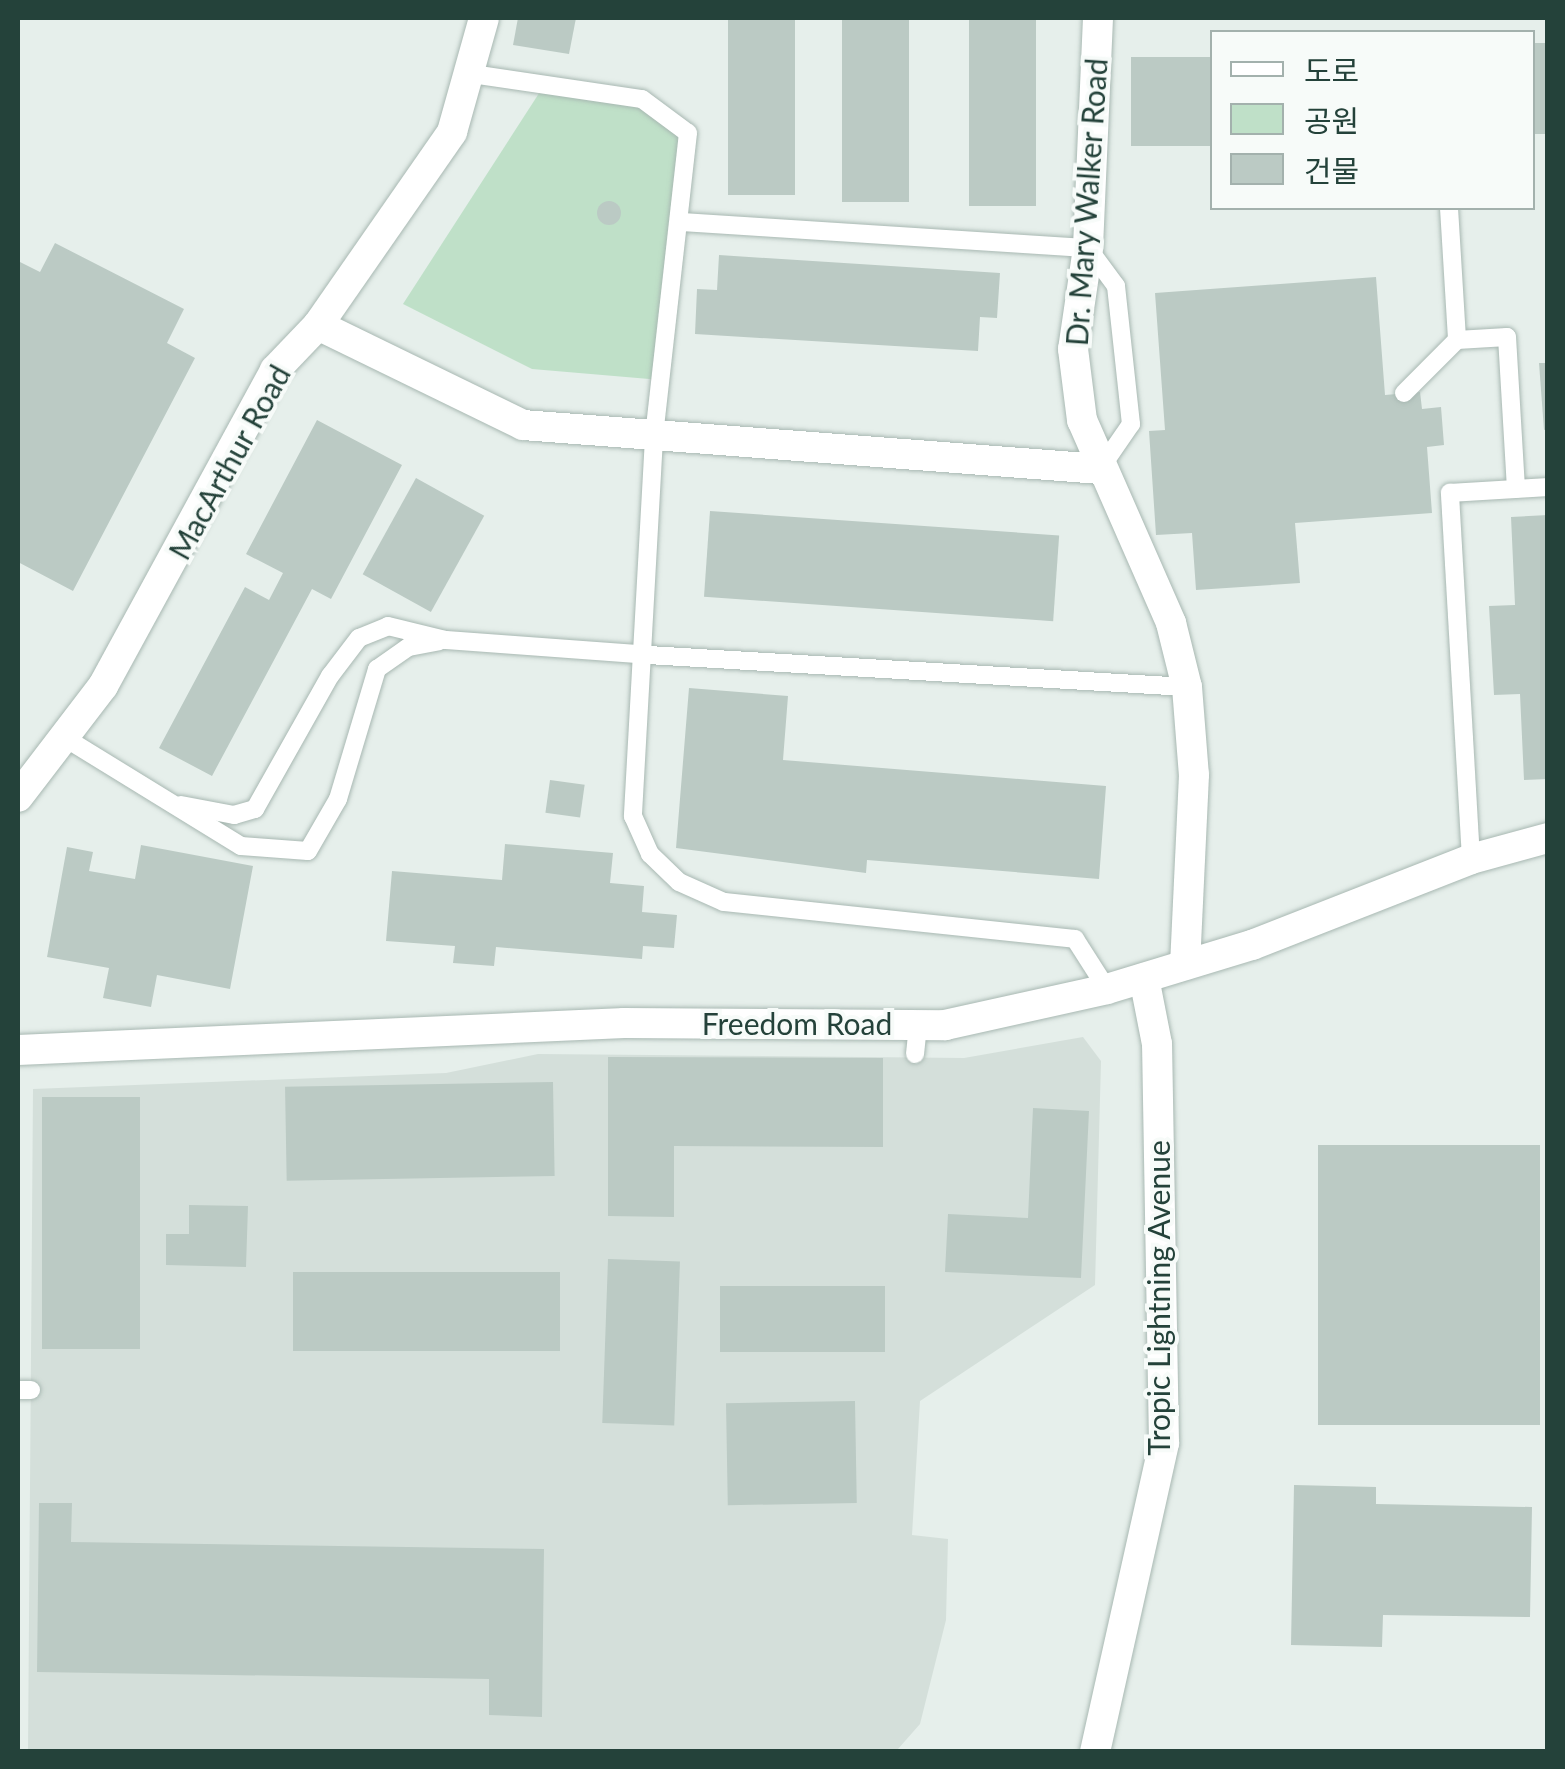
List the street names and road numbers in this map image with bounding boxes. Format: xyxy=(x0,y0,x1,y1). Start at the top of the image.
street label: Dr. Mary Walker Road xyxy=(1058,56,1114,348)
street label: MacArthur Road xyxy=(161,358,297,566)
street label: Freedom Road xyxy=(702,1005,892,1041)
street label: Tropic Lightning Avenue xyxy=(1140,1140,1176,1456)

